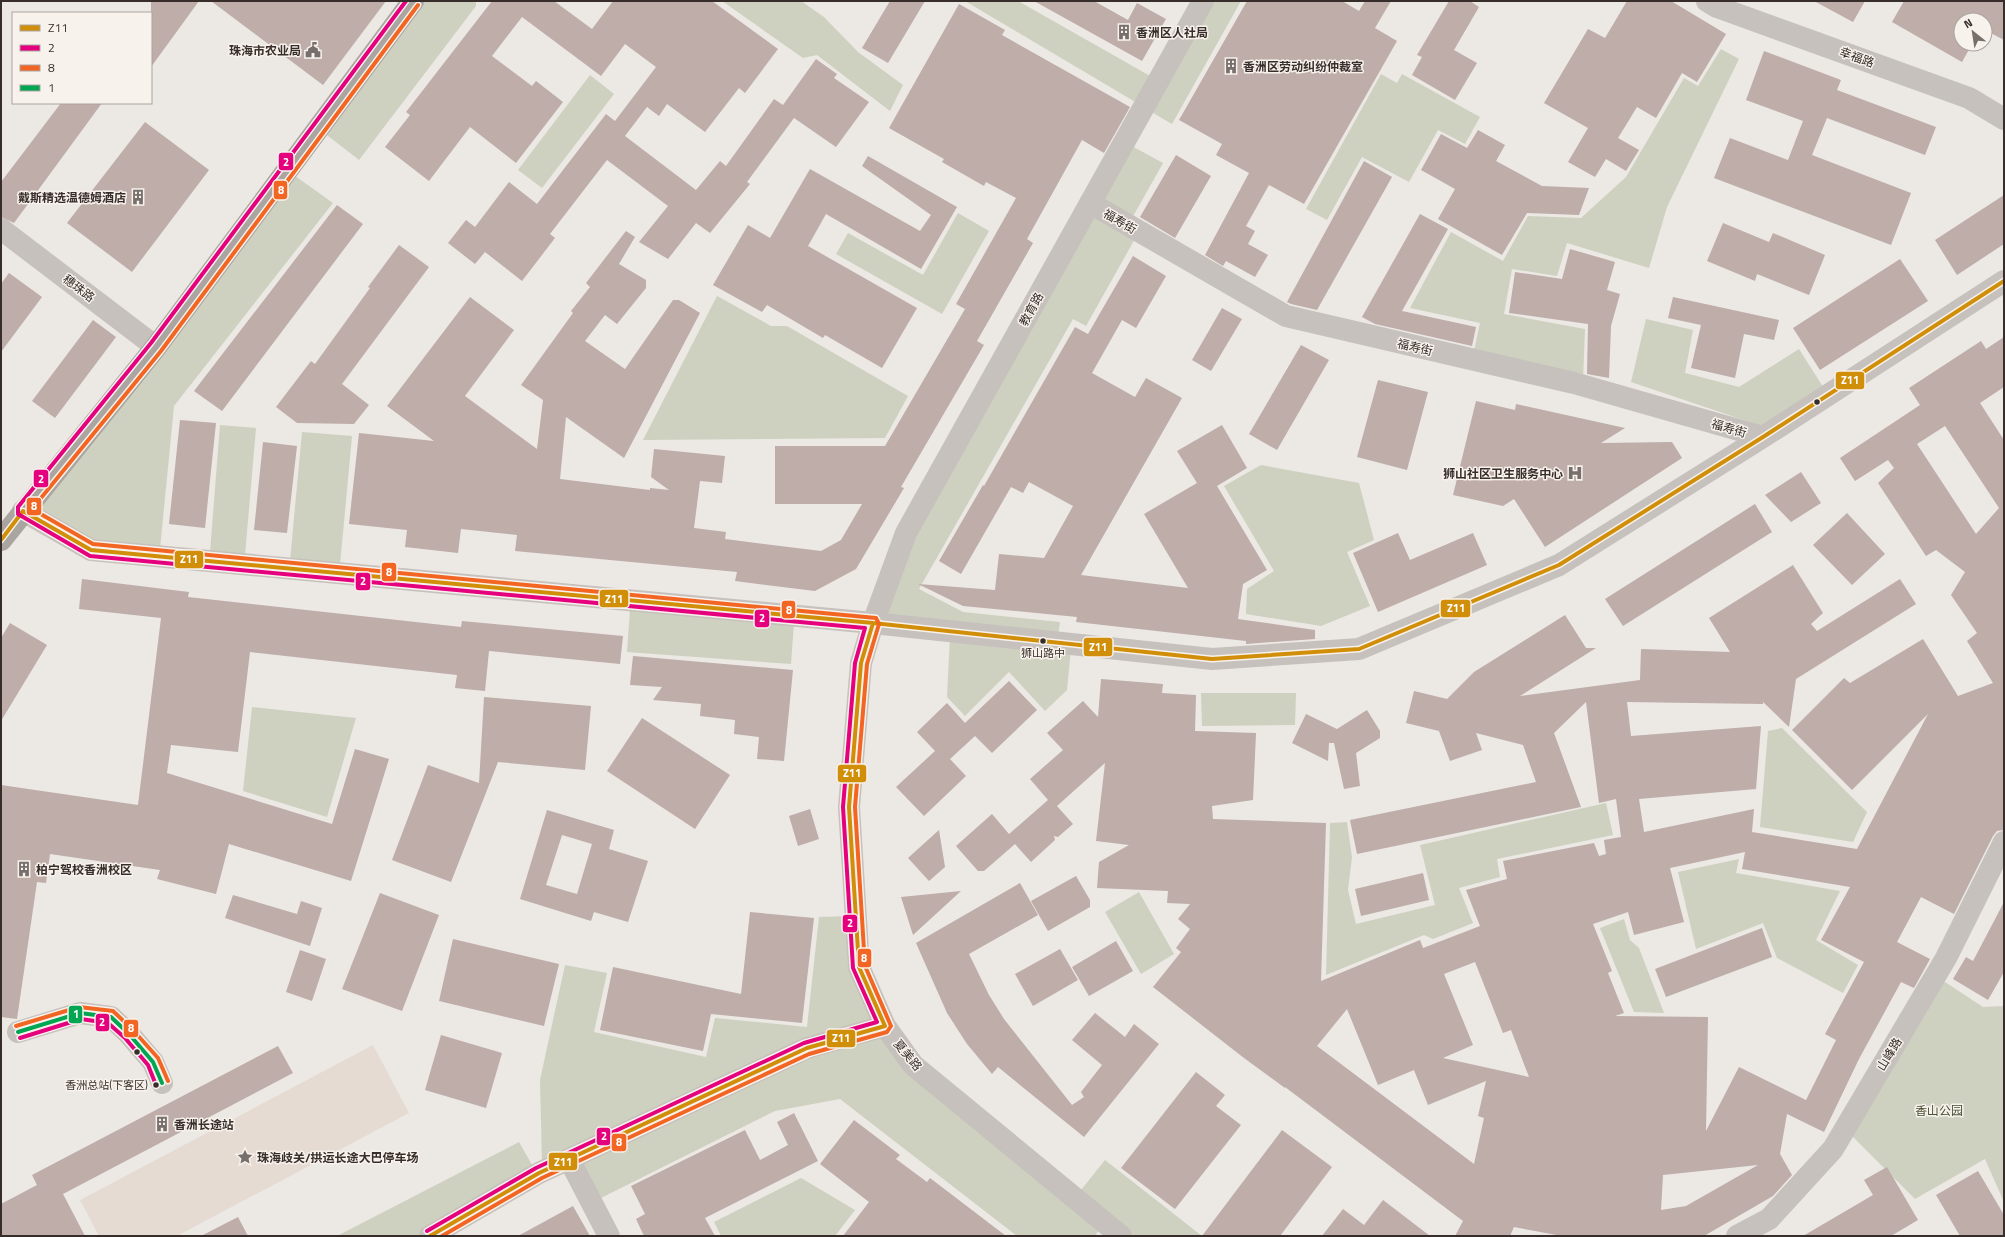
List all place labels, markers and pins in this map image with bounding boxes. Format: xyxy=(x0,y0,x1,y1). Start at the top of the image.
building icon: 香洲区人社局 xyxy=(1115,23,1133,41)
place label: 香洲区人社局 xyxy=(1136,23,1208,42)
place label: 珠海市农业局 xyxy=(229,41,301,60)
public building icon: 珠海市农业局 xyxy=(304,41,322,59)
building icon: 香洲区劳动纠纷仲裁室 xyxy=(1222,57,1240,75)
place label: 香洲区劳动纠纷仲裁室 xyxy=(1243,57,1363,76)
place label: 戴斯精选温德姆酒店 xyxy=(18,188,126,207)
building icon: 戴斯精选温德姆酒店 xyxy=(129,188,147,206)
unlabelled marker xyxy=(1812,397,1822,407)
place label: 狮山社区卫生服务中心 xyxy=(1443,464,1563,483)
hospital icon: 狮山社区卫生服务中心 xyxy=(1566,464,1584,482)
marker: 狮山路中 xyxy=(1038,636,1048,646)
place label: 狮山路中 xyxy=(1021,645,1065,661)
building icon: 柏宁驾校香洲校区 xyxy=(15,860,33,878)
place label: 柏宁驾校香洲校区 xyxy=(36,860,132,879)
unlabelled marker xyxy=(132,1047,142,1057)
place label: 香洲总站(下客区) xyxy=(65,1077,148,1093)
marker: 香洲总站(下客区) xyxy=(151,1080,161,1090)
building icon: 香洲长途站 xyxy=(153,1115,171,1133)
place label: 香洲长途站 xyxy=(174,1115,234,1134)
place icon: 珠海歧关/拱运长途大巴停车场 xyxy=(236,1148,254,1166)
place label: 珠海歧关/拱运长途大巴停车场 xyxy=(257,1148,419,1167)

